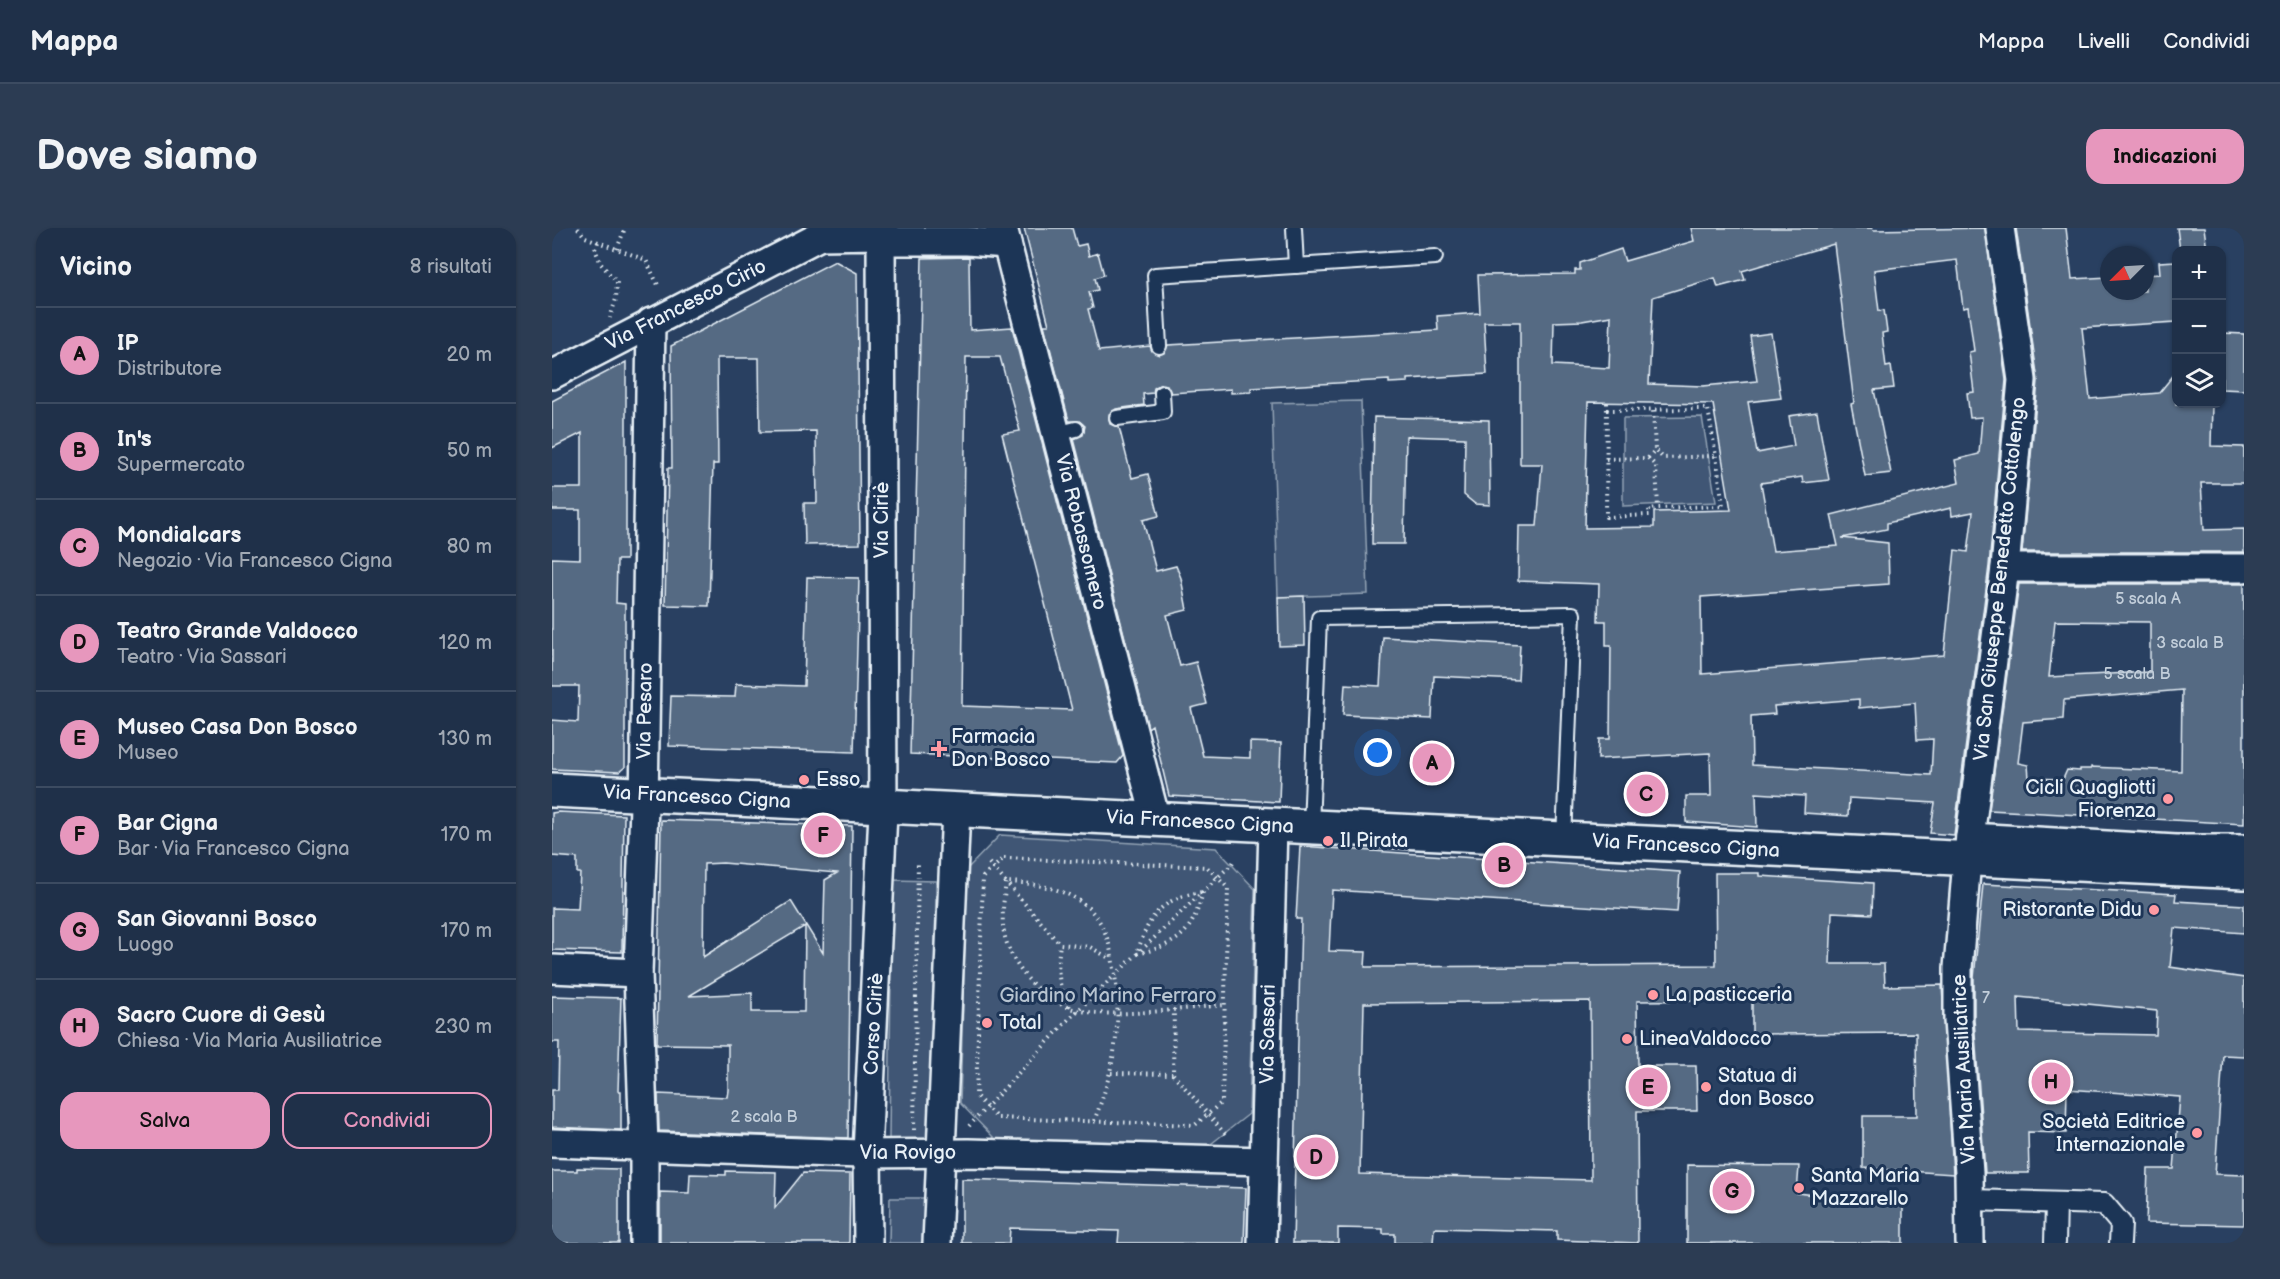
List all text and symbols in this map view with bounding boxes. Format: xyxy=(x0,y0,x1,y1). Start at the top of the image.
text: Mappa xyxy=(30,25,118,58)
text: Mappa xyxy=(1978,29,2044,54)
text: Livelli xyxy=(2077,29,2130,54)
text: Condividi xyxy=(2163,29,2250,54)
button: Indicazioni xyxy=(2086,129,2244,184)
text: Dove siamo xyxy=(36,131,258,182)
north arrow xyxy=(2100,246,2154,300)
map controls xyxy=(2172,246,2226,408)
button: + xyxy=(2172,246,2226,300)
text: Vicino xyxy=(60,252,132,283)
street label: Via Francesco Cirio xyxy=(602,254,770,356)
text: 8 risultati xyxy=(410,255,492,279)
button: − xyxy=(2172,300,2226,354)
text: IP xyxy=(117,330,138,357)
text: A xyxy=(73,343,86,367)
text: 20 m xyxy=(447,343,492,367)
button: layers xyxy=(2172,354,2226,408)
text: Distributore xyxy=(117,357,222,381)
street label: Via San Giuseppe Benedetto Cottolengo xyxy=(1969,396,2031,762)
text: In's xyxy=(117,426,152,453)
text: B xyxy=(72,439,87,463)
text: 50 m xyxy=(447,439,492,463)
street label: Via Robassomero xyxy=(1050,452,1112,612)
text: Supermercato xyxy=(117,453,245,477)
street label: Via Ciriè xyxy=(870,482,894,558)
text: Mondialcars xyxy=(117,522,241,549)
text: C xyxy=(72,535,87,559)
text: 80 m xyxy=(447,535,492,559)
text: Negozio · Via Francesco Cigna xyxy=(117,549,393,573)
house number: 5 scala A xyxy=(2115,590,2181,609)
text: Teatro Grande Valdocco xyxy=(117,618,358,645)
text: D xyxy=(73,631,86,655)
text: 120 m xyxy=(439,631,492,655)
house number: 3 scala B xyxy=(2156,634,2224,653)
text: Teatro · Via Sassari xyxy=(117,645,287,669)
street label: Via Pesaro xyxy=(632,662,658,760)
house number: 5 scala B xyxy=(2104,665,2170,684)
text: Museo Casa Don Bosco xyxy=(117,714,357,741)
place label: Farmacia Don Bosco xyxy=(951,725,1050,772)
text: E xyxy=(73,727,86,751)
text: 130 m xyxy=(438,727,492,751)
your location xyxy=(1363,738,1392,767)
pin: A xyxy=(1412,740,1452,786)
text: Museo xyxy=(117,741,179,765)
marker: Farmacia Don Bosco xyxy=(932,742,946,756)
place label: Esso xyxy=(816,768,860,792)
pin: C xyxy=(1626,772,1666,816)
marker: Esso xyxy=(797,773,811,787)
place label: Cicli Quagliotti Fiorenza xyxy=(2025,776,2156,823)
street label: Via Francesco Cigna xyxy=(603,780,791,814)
marker: Cicli Quagliotti Fiorenza xyxy=(2161,792,2175,806)
street label: Via Francesco Cigna xyxy=(1106,805,1294,839)
text: Bar Cigna xyxy=(117,810,218,837)
pin: F xyxy=(804,812,842,858)
text: F xyxy=(73,823,86,847)
text: 170 m xyxy=(441,823,492,847)
place label: Il Pirata xyxy=(1340,829,1408,853)
street label: Via Francesco Cigna xyxy=(1592,829,1780,863)
marker: Il Pirata xyxy=(1321,834,1335,848)
text: Bar · Via Francesco Cigna xyxy=(117,837,350,861)
pin: B xyxy=(1484,842,1524,888)
place label: Ristorante Didu xyxy=(2002,898,2142,922)
marker: Ristorante Didu xyxy=(2147,903,2161,917)
text: San Giovanni Bosco xyxy=(117,906,317,933)
text: G xyxy=(72,919,87,943)
text: 170 m xyxy=(441,919,492,943)
text: Luogo xyxy=(117,933,174,957)
street label: Corso Ciriè xyxy=(859,972,889,1076)
street label: Via Maria Ausiliatrice xyxy=(1947,974,1981,1164)
place label: La pasticceria xyxy=(1665,983,1793,1007)
park label: Giardino Marino Ferraro xyxy=(999,984,1217,1008)
street label: Via Sassari xyxy=(1255,984,1281,1084)
marker: La pasticceria xyxy=(1646,988,1660,1002)
house number: 7 xyxy=(1982,989,1990,1008)
text: Sacro Cuore di Gesù xyxy=(117,1002,325,1029)
place label: Total xyxy=(999,1011,1041,1035)
text: H xyxy=(72,1015,87,1039)
text: 230 m xyxy=(435,1015,492,1039)
marker: Total xyxy=(980,1016,994,1030)
place label: LineaValdocco xyxy=(1639,1027,1772,1051)
text: Chiesa · Via Maria Ausiliatrice xyxy=(117,1029,382,1053)
marker: LineaValdocco xyxy=(1620,1032,1634,1046)
pin: H xyxy=(2032,1060,2070,1104)
pin: E xyxy=(1628,1064,1668,1110)
place label: Statua di don Bosco xyxy=(1718,1064,1814,1111)
marker: Statua di don Bosco xyxy=(1699,1080,1713,1094)
button: Salva xyxy=(60,1092,270,1149)
button: Condividi xyxy=(282,1092,492,1149)
house number: 2 scala B xyxy=(730,1108,798,1127)
place label: Società Editrice Internazionale xyxy=(2042,1110,2185,1157)
marker: Società Editrice Internazionale xyxy=(2190,1126,2204,1140)
pin: D xyxy=(1296,1134,1335,1180)
street label: Via Rovigo xyxy=(860,1141,956,1165)
place label: Santa Maria Mazzarello xyxy=(1811,1164,1920,1211)
pin: G xyxy=(1712,1168,1752,1214)
marker: Santa Maria Mazzarello xyxy=(1792,1181,1806,1195)

